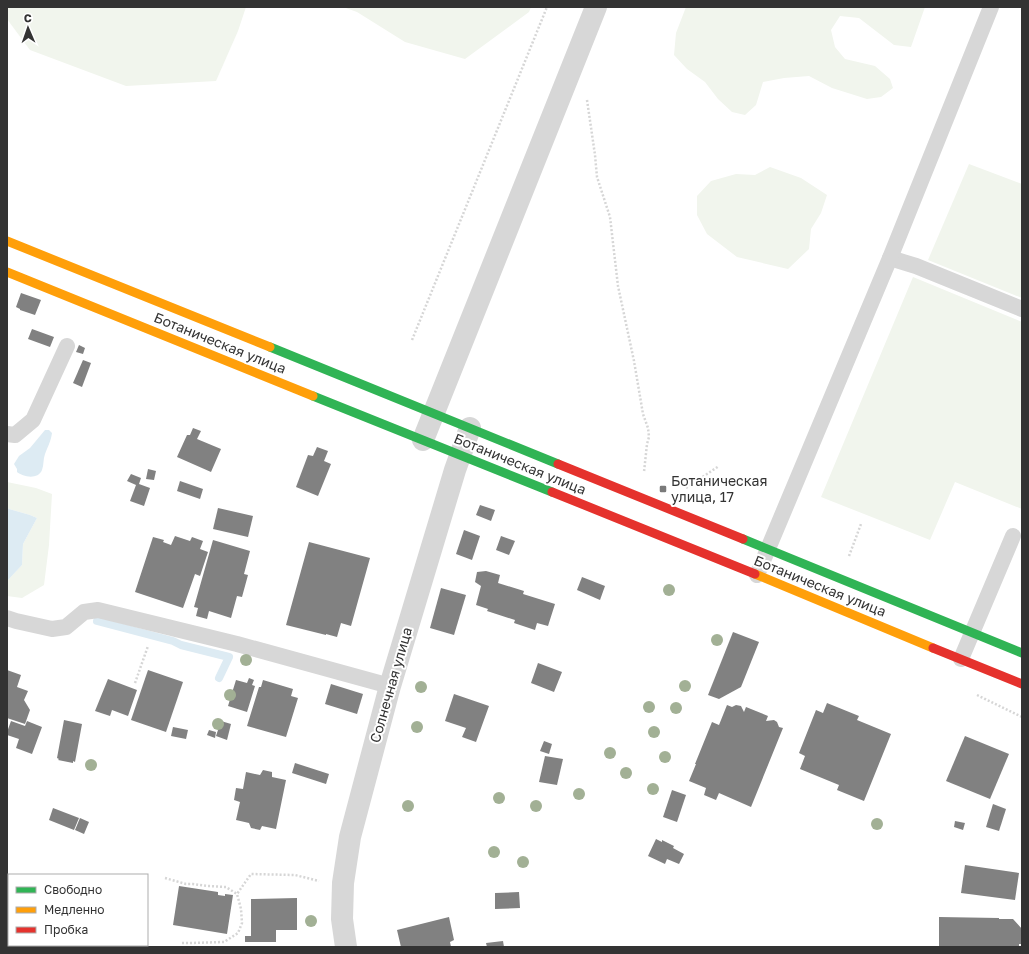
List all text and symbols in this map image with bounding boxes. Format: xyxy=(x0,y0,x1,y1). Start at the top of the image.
north arrow xyxy=(8,8,48,48)
text: С xyxy=(24,11,32,24)
street label: Ботаническая улица xyxy=(152,308,289,377)
street label: Ботаническая улица xyxy=(452,429,589,498)
place label: Ботаническая улица, 17 xyxy=(671,472,767,505)
marker: Ботаническая улица, 17 xyxy=(658,484,668,494)
street label: Ботаническая улица xyxy=(752,551,889,620)
street label: Солнечная улица xyxy=(366,625,415,745)
legend xyxy=(8,874,148,946)
text: Свободно xyxy=(44,882,102,897)
text: Медленно xyxy=(44,902,104,917)
text: Пробка xyxy=(44,922,88,937)

